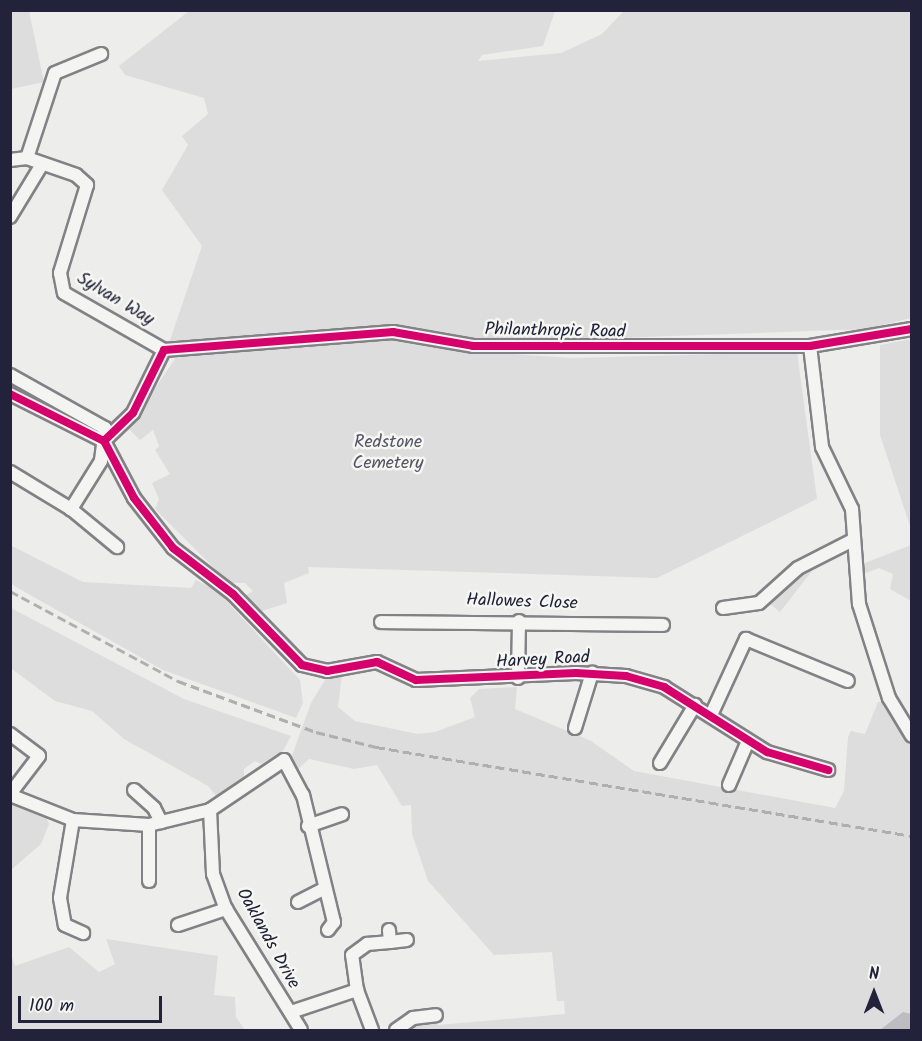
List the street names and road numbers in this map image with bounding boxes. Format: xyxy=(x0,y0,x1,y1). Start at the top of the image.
street label: Sylvan Way xyxy=(72,269,158,331)
street label: Philanthropic Road xyxy=(484,320,626,344)
street label: Hallowes Close xyxy=(466,590,578,616)
street label: Harvey Road xyxy=(496,648,590,674)
street label: Oaklands Drive xyxy=(230,885,304,993)

